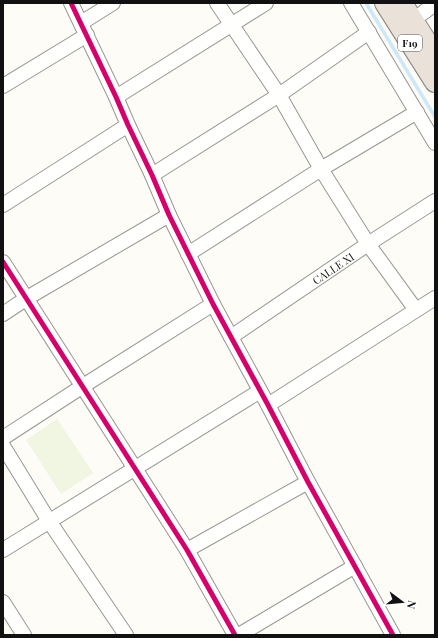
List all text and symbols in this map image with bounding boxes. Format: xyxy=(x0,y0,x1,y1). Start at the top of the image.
road number: F19 xyxy=(398,35,422,51)
street label: CALLE XI xyxy=(309,248,357,287)
north arrow xyxy=(382,582,422,622)
text: N xyxy=(404,599,420,611)

